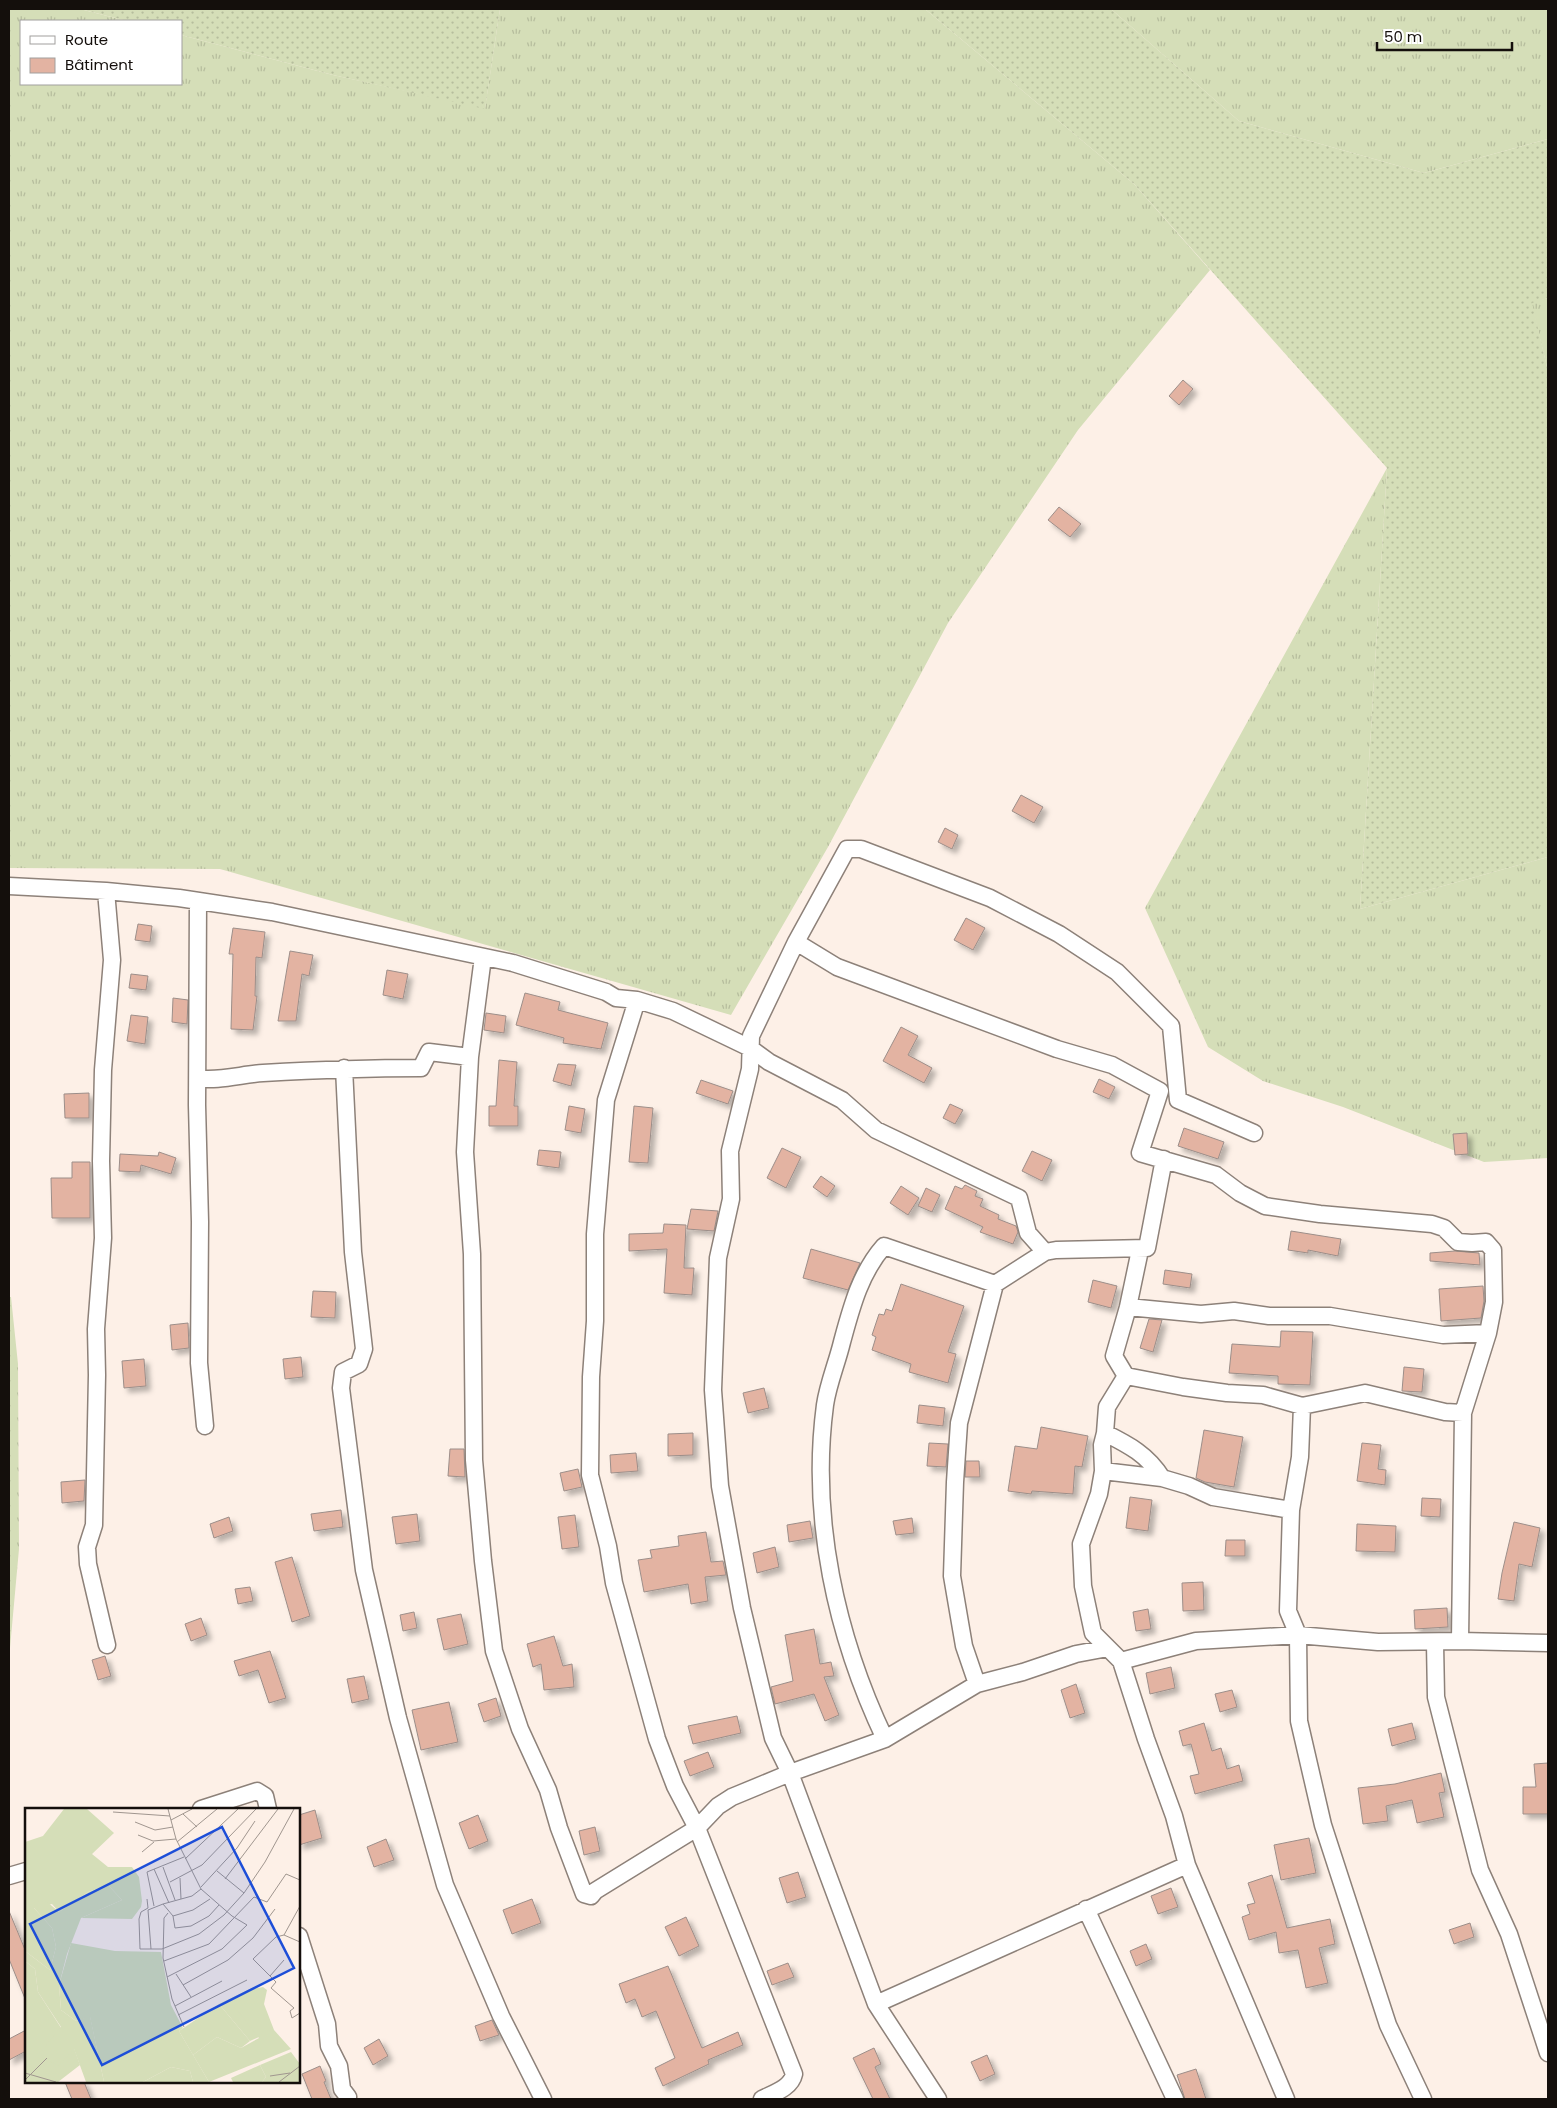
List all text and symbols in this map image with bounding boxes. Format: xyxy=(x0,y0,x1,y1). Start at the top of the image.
legend xyxy=(20,20,182,85)
scale bar xyxy=(1377,20,1512,52)
text: 50 m xyxy=(1384,26,1422,47)
text: Route xyxy=(65,29,108,50)
text: Bâtiment xyxy=(65,54,133,75)
inset map xyxy=(25,1808,300,2083)

